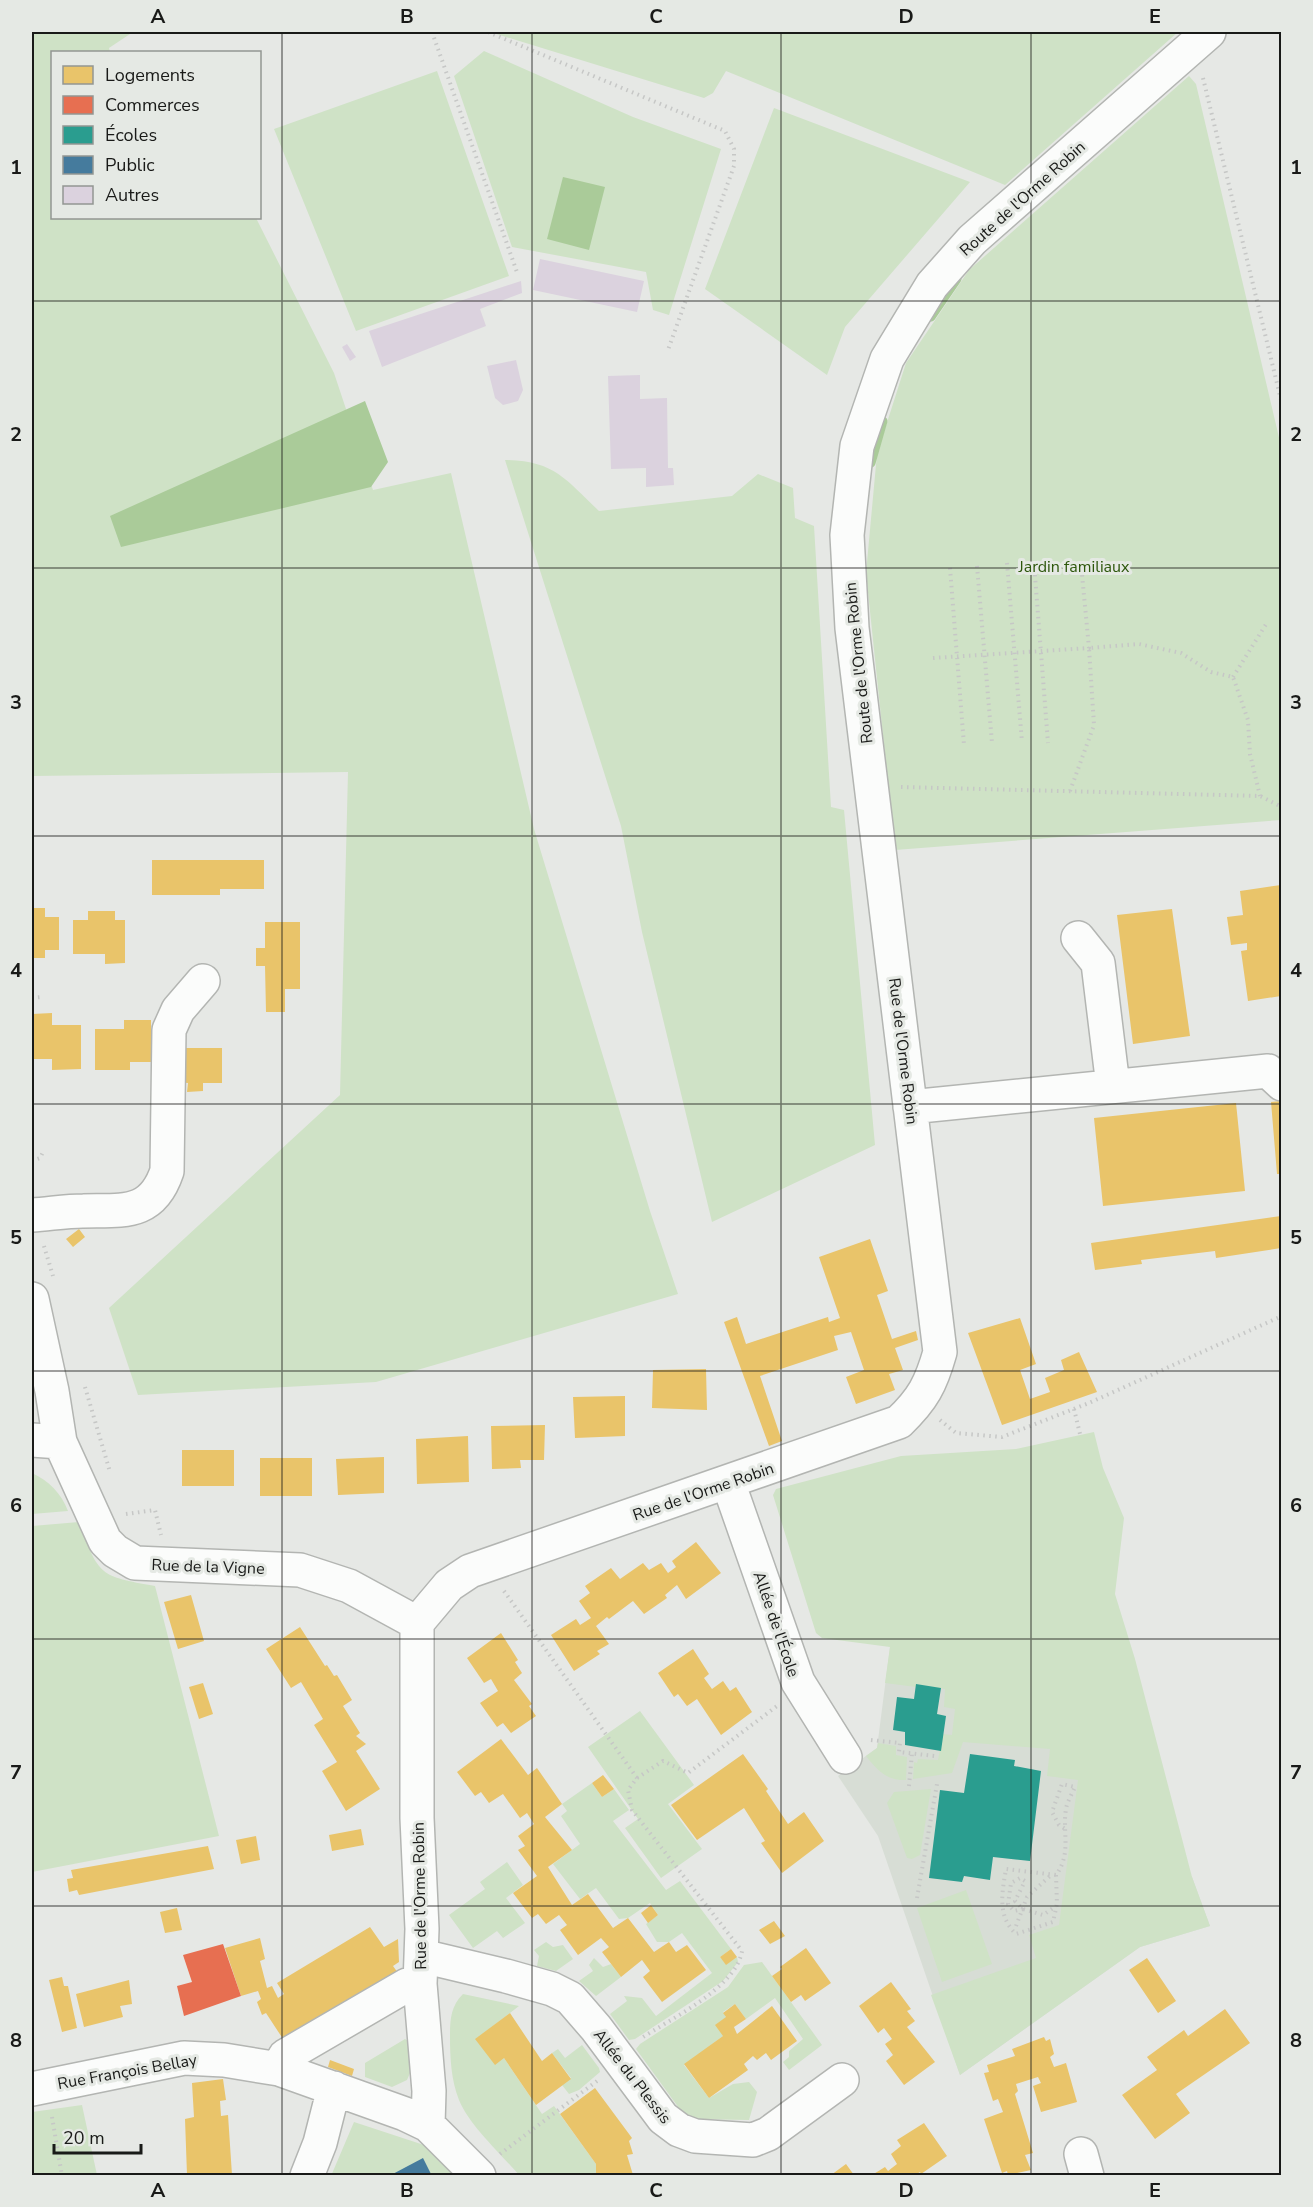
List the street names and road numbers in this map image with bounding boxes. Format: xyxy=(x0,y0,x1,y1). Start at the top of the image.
street label: Route de l'Orme Robin xyxy=(955,136,1090,261)
street label: Route de l'Orme Robin xyxy=(840,581,878,745)
street label: Rue de l'Orme Robin xyxy=(883,976,923,1126)
street label: Rue de l'Orme Robin xyxy=(630,1457,777,1526)
street label: Rue de la Vigne xyxy=(151,1554,265,1580)
street label: Allée de l'École xyxy=(748,1569,804,1680)
street label: Rue de l'Orme Robin xyxy=(408,1822,432,1970)
street label: Allée du Plessis xyxy=(588,2025,676,2129)
street label: Rue François Bellay xyxy=(56,2049,199,2095)

